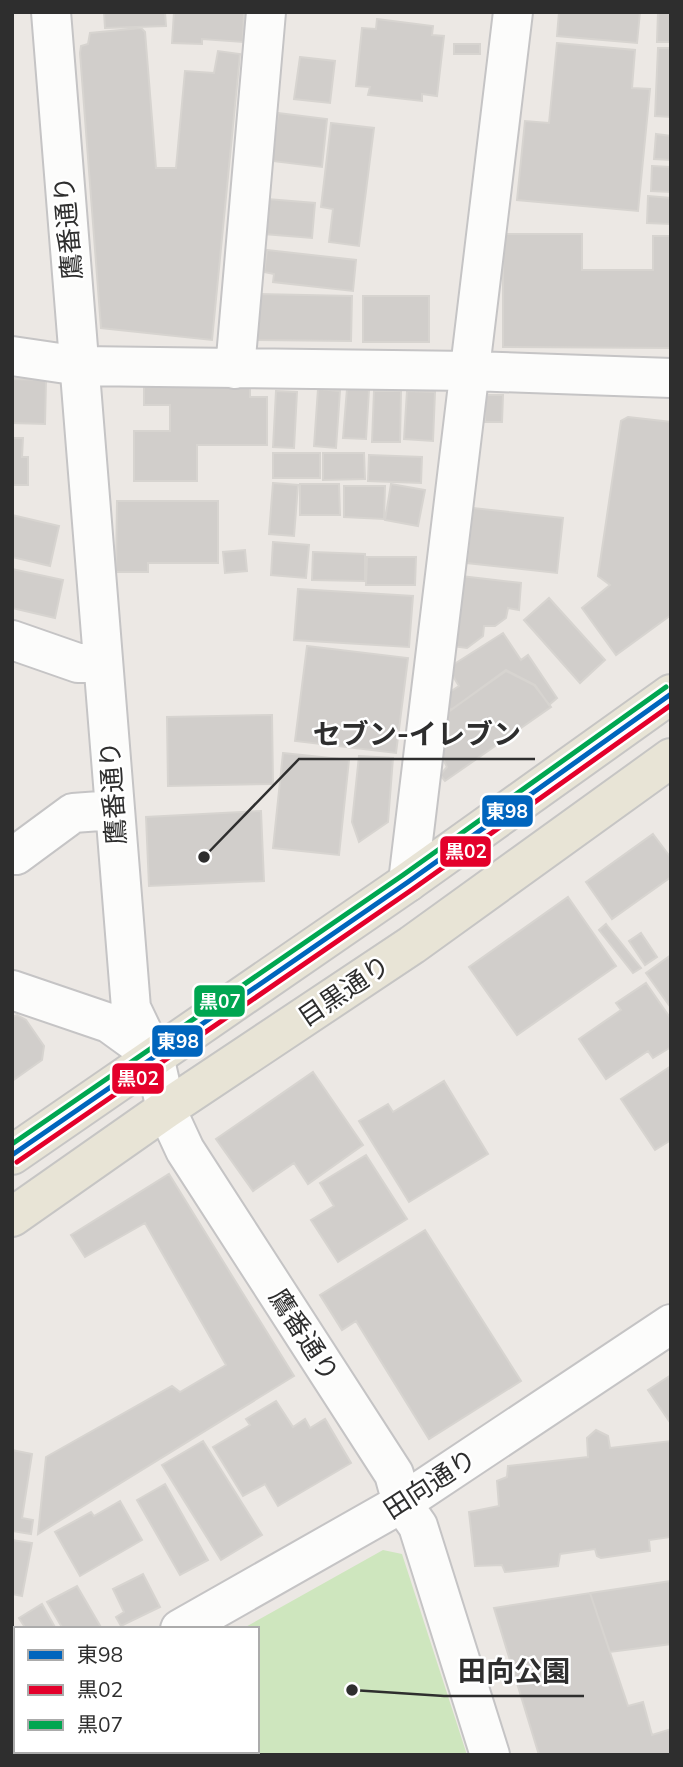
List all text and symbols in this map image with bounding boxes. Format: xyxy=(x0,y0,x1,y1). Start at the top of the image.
street label: 鷹番通り xyxy=(47,175,88,281)
callout: セブン-イレブン xyxy=(299,710,535,759)
text: セブン-イレブン xyxy=(313,716,521,751)
street label: 鷹番通り xyxy=(92,740,133,846)
line badge: 東98 xyxy=(481,794,534,828)
text: 東98 xyxy=(486,799,528,823)
line badge: 黒02 xyxy=(439,835,492,868)
text: 黒02 xyxy=(445,839,487,863)
street label: 目黒通り xyxy=(291,948,396,1033)
line badge: 黒07 xyxy=(193,984,246,1018)
text: 黒07 xyxy=(199,989,241,1013)
line badge: 東98 xyxy=(151,1024,204,1058)
text: 東98 xyxy=(157,1029,199,1053)
line badge: 黒02 xyxy=(111,1062,165,1095)
text: 黒02 xyxy=(117,1066,159,1090)
street label: 鷹番通り xyxy=(262,1282,347,1387)
street label: 田向通り xyxy=(377,1441,482,1526)
legend xyxy=(14,1627,259,1753)
text: 東98 xyxy=(77,1641,123,1667)
callout: 田向公園 xyxy=(444,1647,584,1696)
text: 田向公園 xyxy=(458,1653,570,1688)
text: 黒02 xyxy=(77,1676,123,1702)
text: 黒07 xyxy=(77,1711,123,1737)

